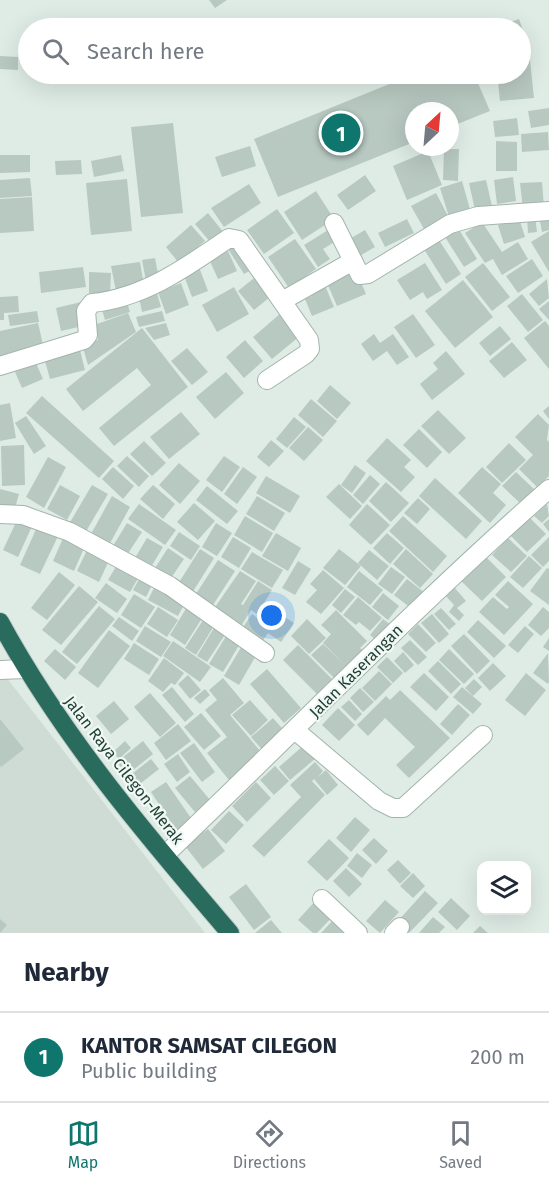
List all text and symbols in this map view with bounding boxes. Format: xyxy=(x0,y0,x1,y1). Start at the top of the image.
search box xyxy=(18,18,531,84)
icon: search xyxy=(39,35,72,68)
text: Search here xyxy=(87,38,205,65)
north arrow xyxy=(405,102,459,156)
pin: 1 xyxy=(322,110,360,156)
your location xyxy=(257,601,286,630)
street label: Jalan Kaserangan xyxy=(305,620,407,722)
street label: Jalan Raya Cilegon-Merak xyxy=(60,692,188,848)
map controls xyxy=(477,861,531,915)
button: layers xyxy=(477,861,531,915)
text: Nearby xyxy=(24,957,109,988)
text: KANTOR SAMSAT CILEGON xyxy=(81,1032,337,1059)
text: 1 xyxy=(39,1045,48,1069)
text: 200 m xyxy=(470,1045,525,1069)
text: Public building xyxy=(81,1059,217,1083)
tab: Map xyxy=(67,1117,100,1172)
tab: Directions xyxy=(233,1117,306,1172)
tab: Saved xyxy=(439,1117,482,1172)

